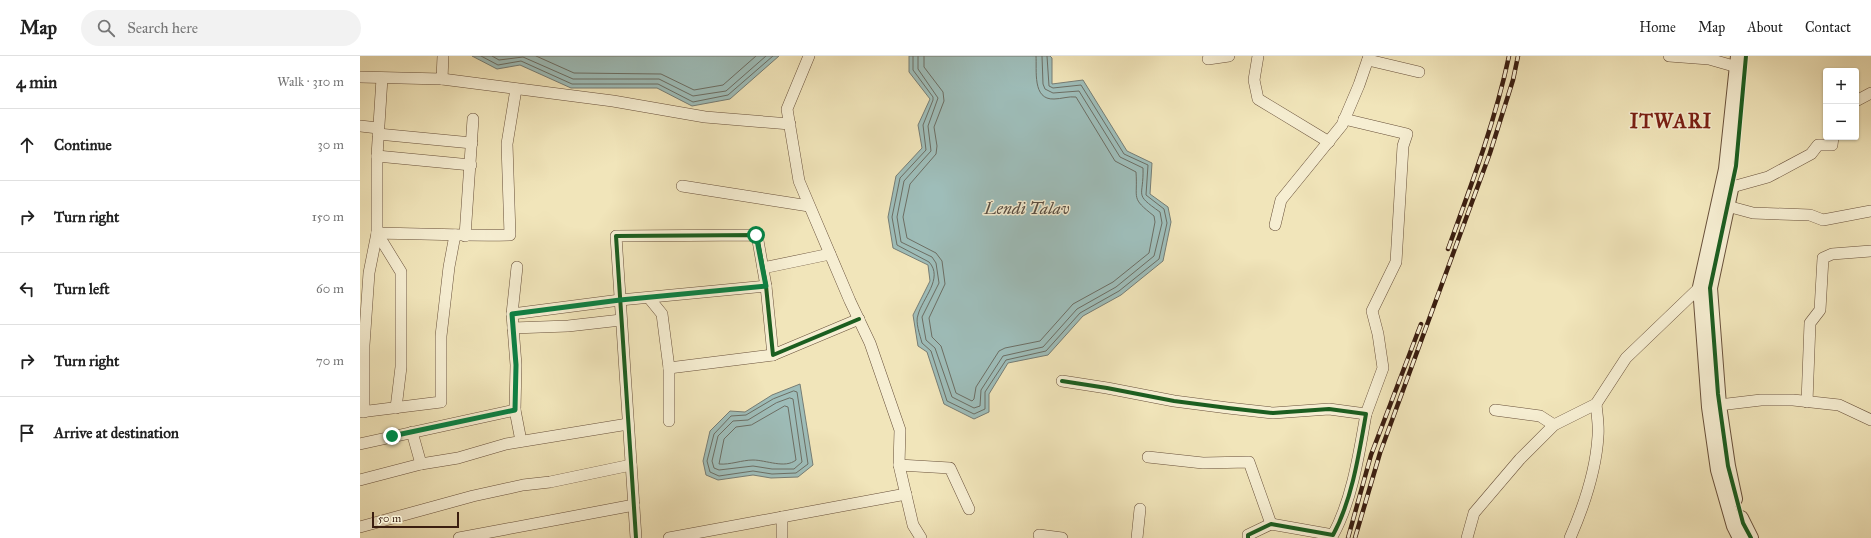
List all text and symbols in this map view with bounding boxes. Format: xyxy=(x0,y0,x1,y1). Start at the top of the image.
search box xyxy=(81,10,361,46)
text: Map xyxy=(20,16,57,39)
icon: search xyxy=(95,17,117,39)
text: Search here xyxy=(127,19,198,37)
text: Home xyxy=(1639,19,1676,36)
text: Map xyxy=(1698,19,1725,36)
text: About xyxy=(1747,19,1783,36)
text: Contact xyxy=(1805,19,1851,36)
map controls xyxy=(1823,68,1859,140)
button: + xyxy=(1823,68,1859,104)
text: 4 min xyxy=(16,72,57,93)
text: Walk · 310 m xyxy=(277,74,344,90)
button: − xyxy=(1823,104,1859,140)
district label: ITWARI xyxy=(1630,109,1712,133)
icon: ahead xyxy=(16,134,38,156)
text: Continue xyxy=(54,136,112,154)
text: 30 m xyxy=(318,137,344,153)
water label: Lendi Talav xyxy=(983,198,1070,219)
icon: right xyxy=(16,206,38,228)
text: Turn right xyxy=(54,208,119,226)
text: 150 m xyxy=(312,209,344,225)
route start xyxy=(747,226,765,244)
icon: left xyxy=(16,278,38,300)
text: Turn left xyxy=(54,280,110,298)
text: 60 m xyxy=(316,281,344,297)
icon: right xyxy=(16,350,38,372)
text: Turn right xyxy=(54,352,119,370)
text: 70 m xyxy=(316,353,344,369)
icon: arrive xyxy=(16,422,38,444)
text: Arrive at destination xyxy=(54,424,179,442)
route end xyxy=(383,427,401,445)
scale bar xyxy=(372,510,459,529)
text: 50 m xyxy=(378,512,401,525)

